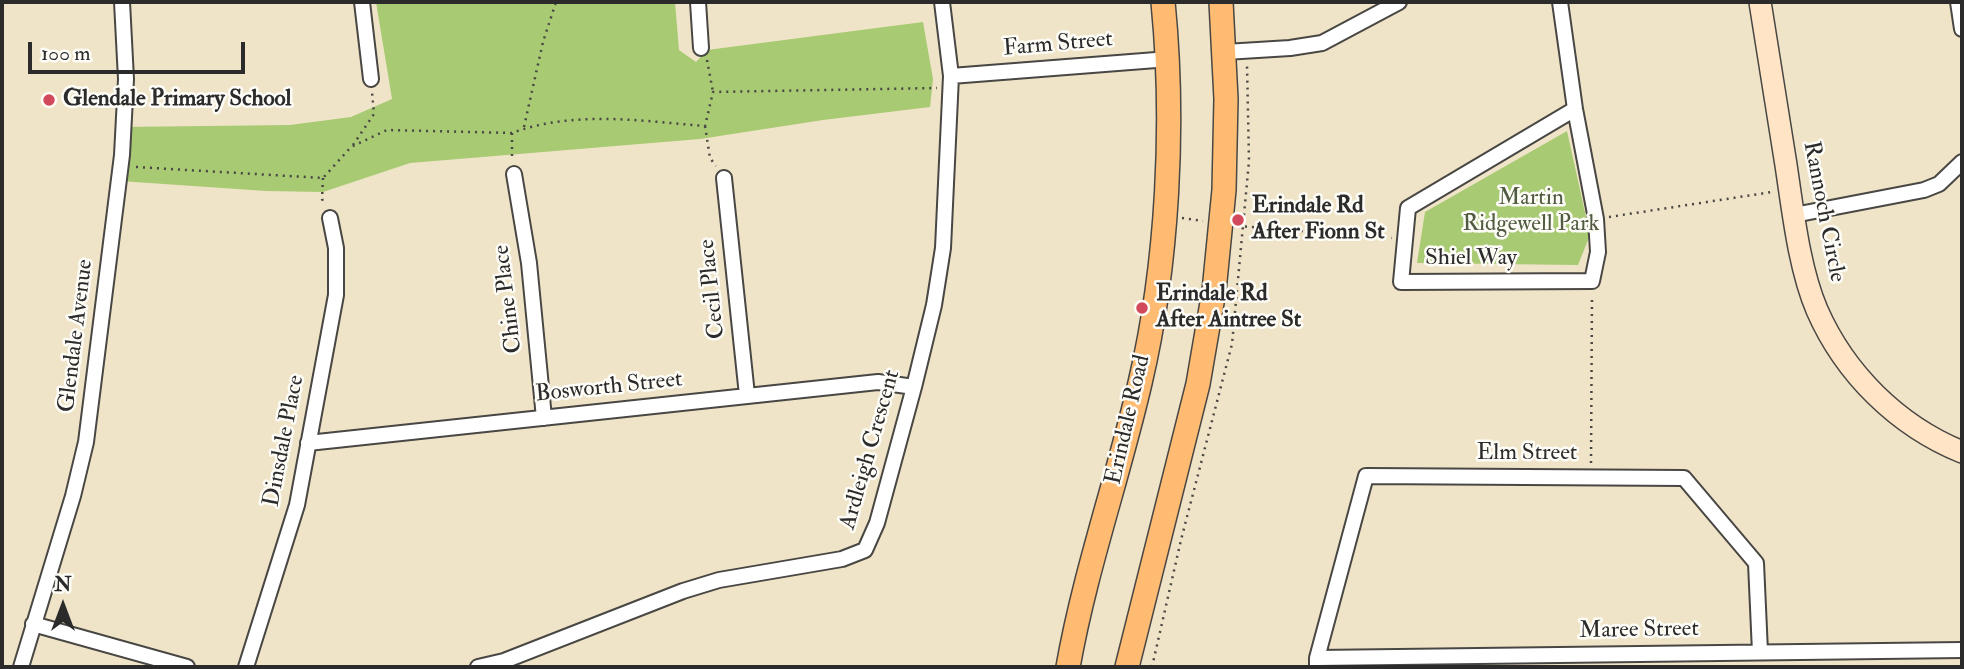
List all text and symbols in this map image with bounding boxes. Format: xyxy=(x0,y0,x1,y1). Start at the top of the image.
street label: Farm Street xyxy=(1002,26,1114,64)
scale bar xyxy=(32,28,248,72)
text: 100 m xyxy=(41,40,91,67)
place label: Glendale Primary School xyxy=(63,86,291,114)
marker: Glendale Primary School xyxy=(41,92,57,108)
street label: Rannoch Circle xyxy=(1796,139,1850,285)
park label: Martin Ridgewell Park xyxy=(1463,185,1599,239)
place label: Erindale Rd After Fionn St xyxy=(1252,193,1385,247)
marker: Erindale Rd After Fionn St xyxy=(1230,212,1246,228)
street label: Cecil Place xyxy=(694,238,732,340)
street label: Chine Place xyxy=(489,243,529,355)
street label: Shiel Way xyxy=(1425,245,1517,273)
street label: Glendale Avenue xyxy=(54,258,100,414)
place label: Erindale Rd After Aintree St xyxy=(1156,281,1301,335)
marker: Erindale Rd After Aintree St xyxy=(1134,300,1150,316)
street label: Erindale Road xyxy=(1101,353,1157,487)
street label: Bosworth Street xyxy=(534,367,684,409)
street label: Ardleigh Crescent xyxy=(835,367,907,533)
street label: Dinsdale Place xyxy=(259,373,311,509)
street label: Elm Street xyxy=(1477,440,1577,468)
north arrow xyxy=(28,571,98,641)
text: N xyxy=(54,573,72,597)
street label: Maree Street xyxy=(1579,616,1699,646)

